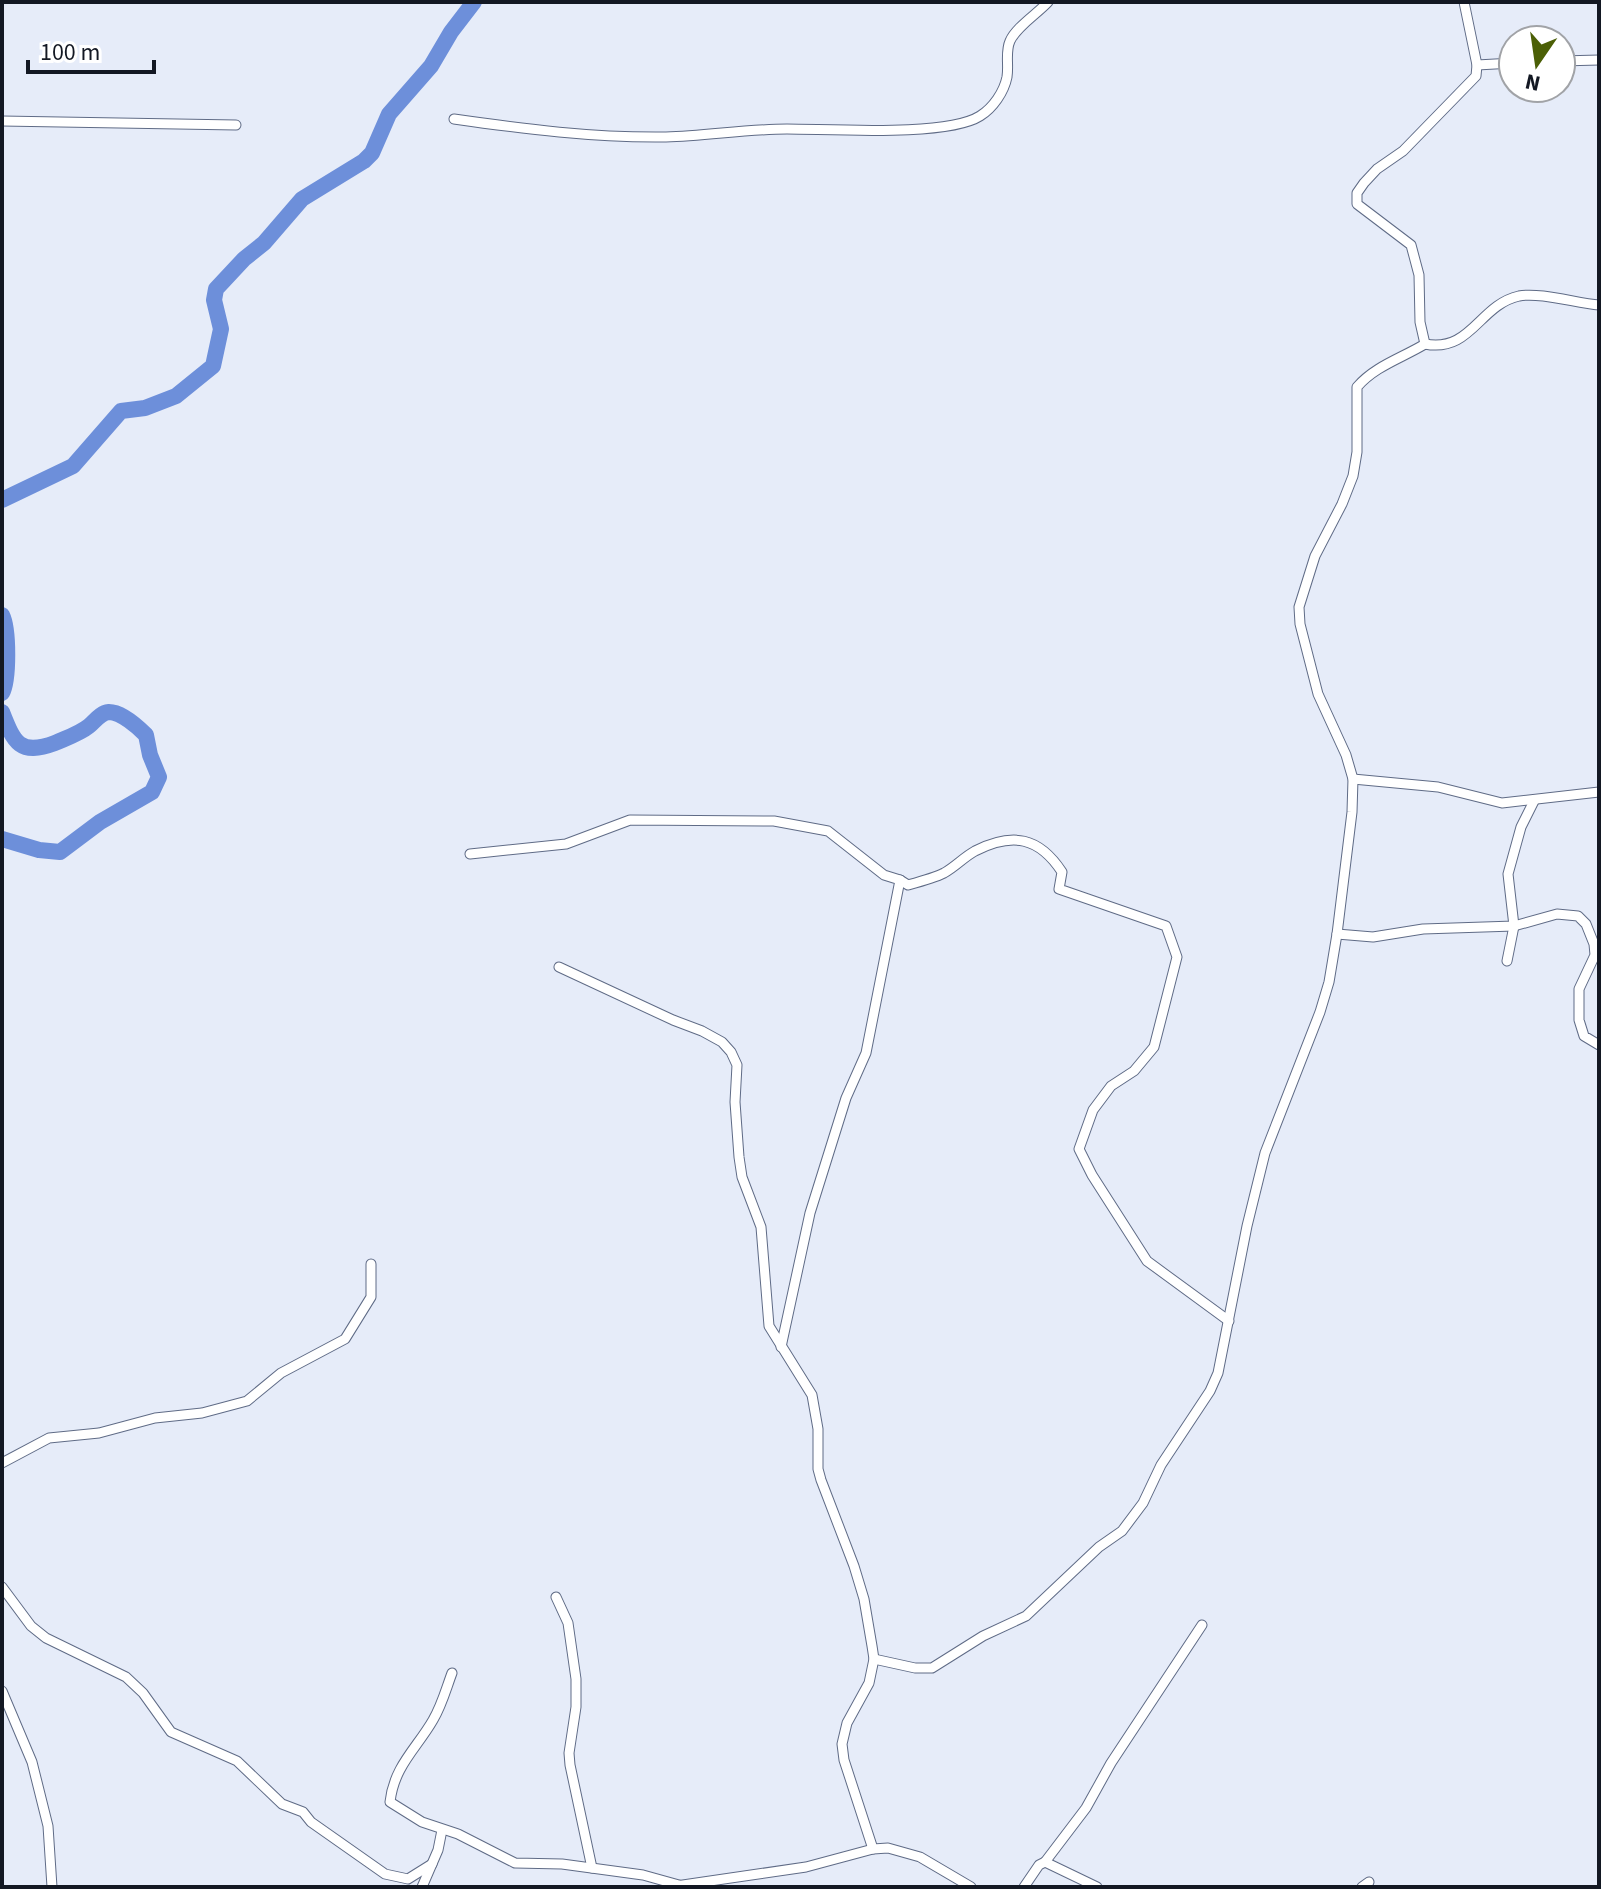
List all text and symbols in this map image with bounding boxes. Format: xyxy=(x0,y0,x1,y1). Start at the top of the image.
scale bar xyxy=(28,24,154,74)
north arrow xyxy=(1497,24,1577,104)
text: 100 m xyxy=(40,35,100,70)
text: N xyxy=(1522,65,1543,100)

